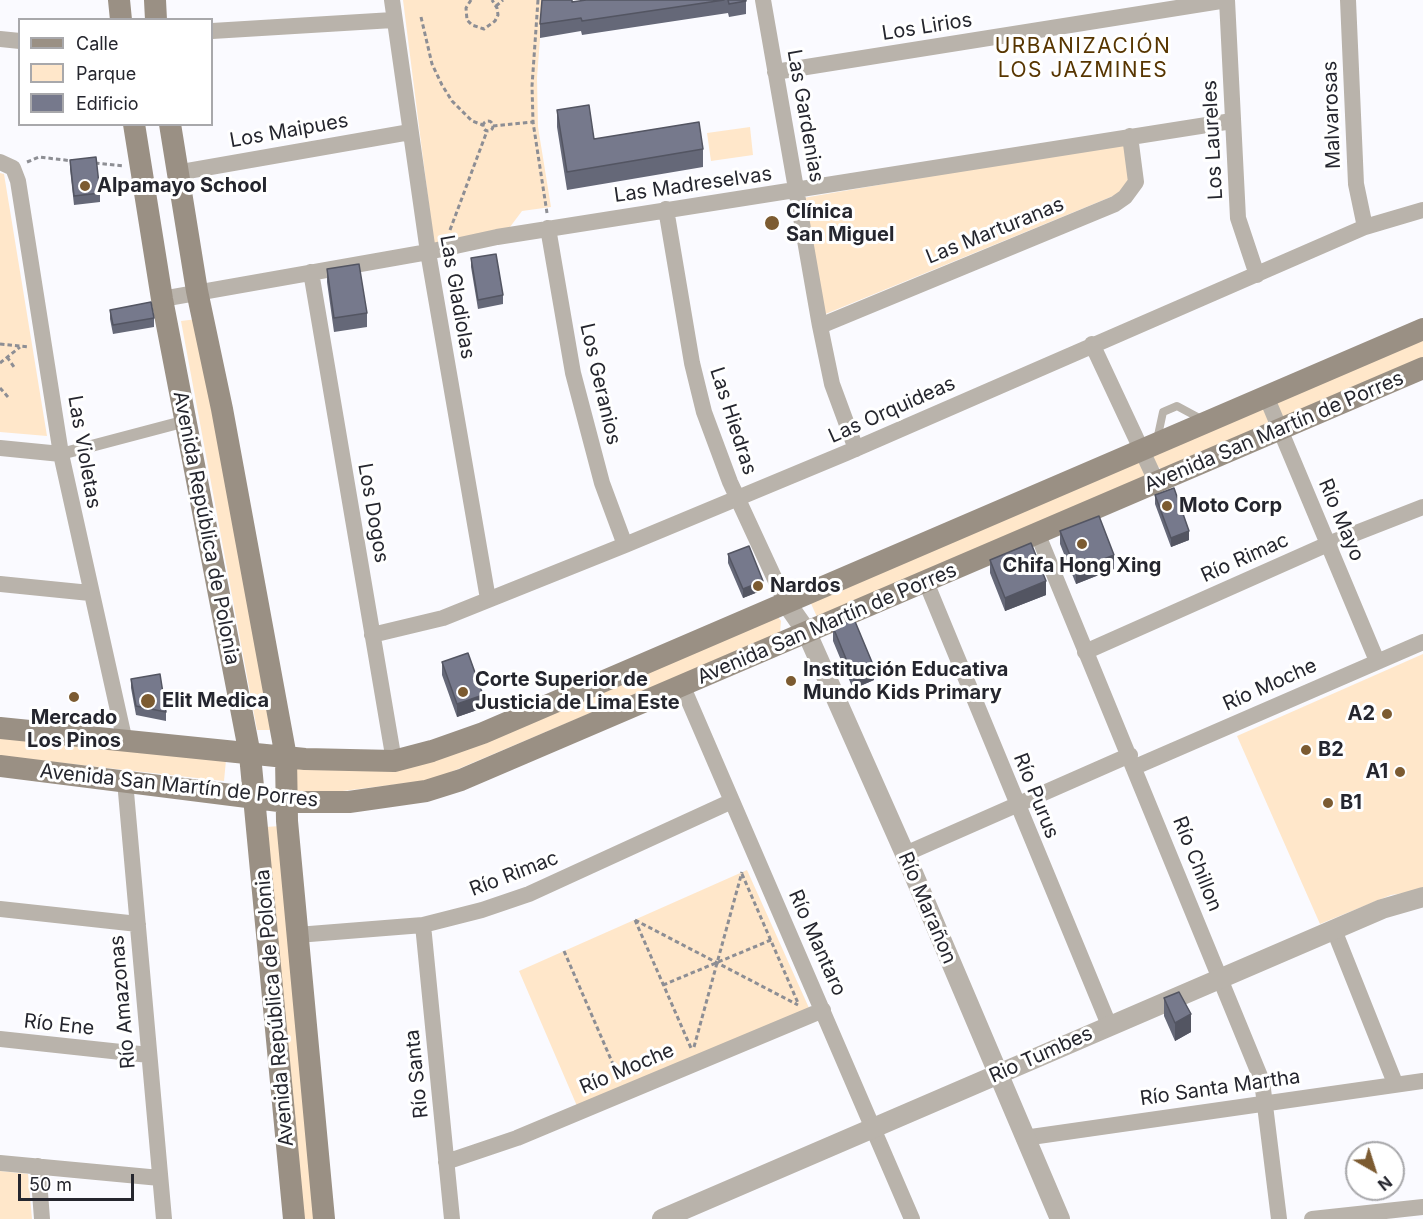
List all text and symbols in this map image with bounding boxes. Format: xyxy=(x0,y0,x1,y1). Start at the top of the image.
street label: Los Lirios xyxy=(880,8,974,46)
legend xyxy=(18,18,213,126)
text: Calle xyxy=(76,33,118,54)
district label: URBANIZACIÓN LOS JAZMINES xyxy=(995,34,1171,84)
street label: Las Gardenias xyxy=(782,48,828,184)
street label: Malvarosas xyxy=(1318,61,1346,169)
text: Parque xyxy=(76,63,136,84)
street label: Los Laureles xyxy=(1198,80,1228,200)
text: Edificio xyxy=(76,93,139,114)
street label: Los Maipues xyxy=(228,109,350,153)
street label: Las Madreselvas xyxy=(613,162,773,208)
place label: Alpamayo School xyxy=(97,174,267,198)
marker: Alpamayo School xyxy=(78,179,92,193)
street label: Las Marturanas xyxy=(923,192,1067,270)
place label: Clínica San Miguel xyxy=(786,200,894,247)
marker: Clínica San Miguel xyxy=(763,214,781,232)
street label: Las Gladiolas xyxy=(434,233,480,361)
street label: Los Geranios xyxy=(574,321,626,447)
street label: Las Hiedras xyxy=(704,364,762,478)
street label: Avenida San Martín de Porres xyxy=(1141,366,1407,498)
street label: Las Orquideas xyxy=(825,371,959,449)
street label: Avenida República de Polonia xyxy=(168,389,244,667)
street label: Las Violetas xyxy=(62,394,106,510)
street label: Los Dogos xyxy=(352,461,394,565)
street label: Río Mayo xyxy=(1313,475,1369,565)
place label: Moto Corp xyxy=(1179,494,1282,518)
marker: Moto Corp xyxy=(1160,499,1174,513)
street label: Río Rimac xyxy=(1198,528,1292,588)
marker: Chifa Hong Xing xyxy=(1075,537,1089,551)
place label: Chifa Hong Xing xyxy=(1003,554,1161,578)
street label: Avenida San Martín de Porres xyxy=(694,558,960,690)
place label: Nardos xyxy=(770,574,841,598)
marker: Nardos xyxy=(751,579,765,593)
street label: Río Moche xyxy=(1219,654,1321,716)
place label: Institución Educativa Mundo Kids Primary xyxy=(803,658,1008,705)
place label: Corte Superior de Justicia de Lima Este xyxy=(475,668,680,715)
marker: Institución Educativa Mundo Kids Primary xyxy=(784,674,798,688)
marker: Corte Superior de Justicia de Lima Este xyxy=(456,685,470,699)
place label: Elit Medica xyxy=(162,689,269,713)
marker: Mercado Los Pinos xyxy=(67,690,81,704)
marker: Elit Medica xyxy=(139,692,157,710)
place label: A2 xyxy=(1347,702,1375,726)
place label: Mercado Los Pinos xyxy=(27,706,121,753)
marker: A2 xyxy=(1380,707,1394,721)
place label: B2 xyxy=(1318,738,1344,762)
marker: B2 xyxy=(1299,743,1313,757)
street label: Río Purus xyxy=(1008,750,1064,842)
street label: Avenida San Martín de Porres xyxy=(39,759,319,813)
place label: A1 xyxy=(1365,760,1388,784)
marker: A1 xyxy=(1393,765,1407,779)
place label: B1 xyxy=(1340,791,1362,815)
marker: B1 xyxy=(1321,796,1335,810)
street label: Río Chillon xyxy=(1167,813,1227,915)
street label: Río Rimac xyxy=(466,846,562,902)
street label: Río Marañon xyxy=(893,849,961,967)
street label: Avenida República de Polonia xyxy=(251,868,299,1148)
street label: Río Mantaro xyxy=(783,886,851,1000)
street label: Río Amazonas xyxy=(105,934,141,1070)
street label: Río Ene xyxy=(23,1009,95,1041)
street label: Rio Tumbes xyxy=(986,1022,1096,1088)
street label: Río Santa xyxy=(400,1028,434,1120)
street label: Río Moche xyxy=(576,1038,678,1100)
street label: Río Santa Martha xyxy=(1138,1065,1302,1111)
north arrow xyxy=(1345,1141,1405,1201)
scale bar xyxy=(21,1162,136,1200)
text: N xyxy=(1374,1172,1396,1195)
text: 50 m xyxy=(29,1174,72,1195)

